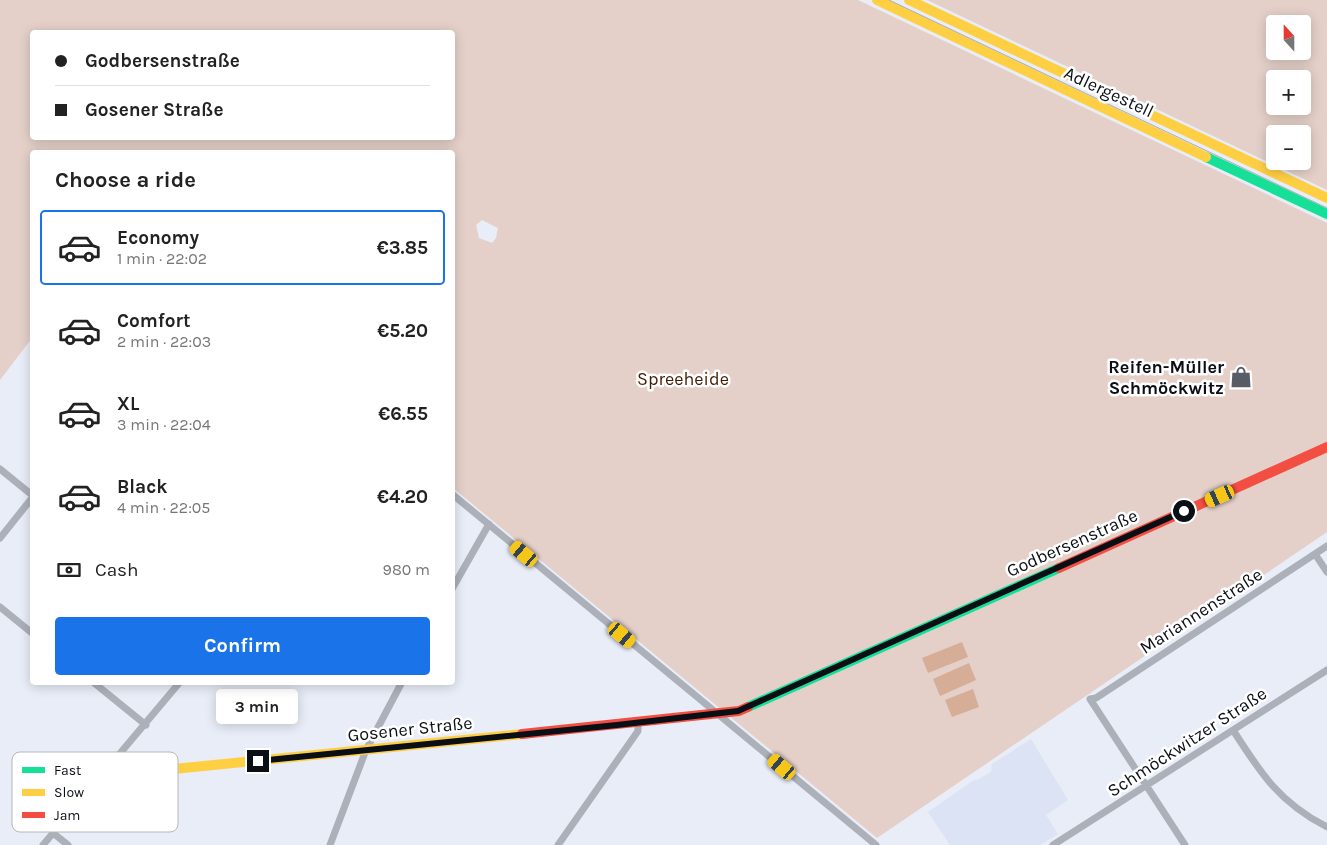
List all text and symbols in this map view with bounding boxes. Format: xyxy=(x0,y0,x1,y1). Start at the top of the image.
north arrow xyxy=(1266,15,1311,60)
map controls xyxy=(1266,15,1311,170)
text: Godbersenstraße xyxy=(85,50,240,72)
street label: Adlergestell xyxy=(1061,62,1157,122)
button: + xyxy=(1266,70,1311,115)
text: Gosener Straße xyxy=(85,99,223,121)
button: − xyxy=(1266,125,1311,170)
text: Choose a ride xyxy=(55,167,196,193)
icon: car xyxy=(57,225,102,270)
text: Economy xyxy=(117,227,199,249)
text: €3.85 xyxy=(377,237,428,259)
text: 1 min · 22:02 xyxy=(117,249,207,268)
icon: car xyxy=(57,308,102,353)
text: Comfort xyxy=(117,310,191,332)
text: €5.20 xyxy=(377,320,428,342)
text: 2 min · 22:03 xyxy=(117,332,211,351)
place label: Reifen-Müller Schmöckwitz xyxy=(1108,356,1224,399)
shop icon: Reifen-Müller Schmöckwitz xyxy=(1228,364,1254,390)
park label: Spreeheide xyxy=(637,368,729,390)
icon: car xyxy=(57,391,102,436)
text: XL xyxy=(117,393,139,415)
text: €6.55 xyxy=(378,403,428,425)
text: 3 min · 22:04 xyxy=(117,415,211,434)
icon: car xyxy=(57,474,102,519)
text: Black xyxy=(117,476,168,498)
car xyxy=(1203,483,1236,509)
text: €4.20 xyxy=(377,486,428,508)
text: 4 min · 22:05 xyxy=(117,498,210,517)
route start xyxy=(1173,500,1195,522)
street label: Godbersenstraße xyxy=(1003,504,1141,582)
car xyxy=(507,539,540,569)
icon: cash xyxy=(55,556,83,584)
text: Cash xyxy=(95,559,139,581)
text: 980 m xyxy=(383,560,430,579)
street label: Mariannenstraße xyxy=(1136,563,1266,659)
button: Confirm xyxy=(55,617,430,675)
car xyxy=(605,620,638,650)
street label: Schmöckwitzer Straße xyxy=(1103,682,1271,802)
callout: 3 min xyxy=(217,688,299,724)
text: 3 min xyxy=(235,697,279,716)
street label: Gosener Straße xyxy=(347,712,473,746)
route end xyxy=(247,750,269,772)
legend xyxy=(12,752,178,832)
car xyxy=(765,752,798,782)
text: Fast xyxy=(54,762,81,779)
text: Slow xyxy=(54,784,84,801)
text: Jam xyxy=(54,807,80,824)

